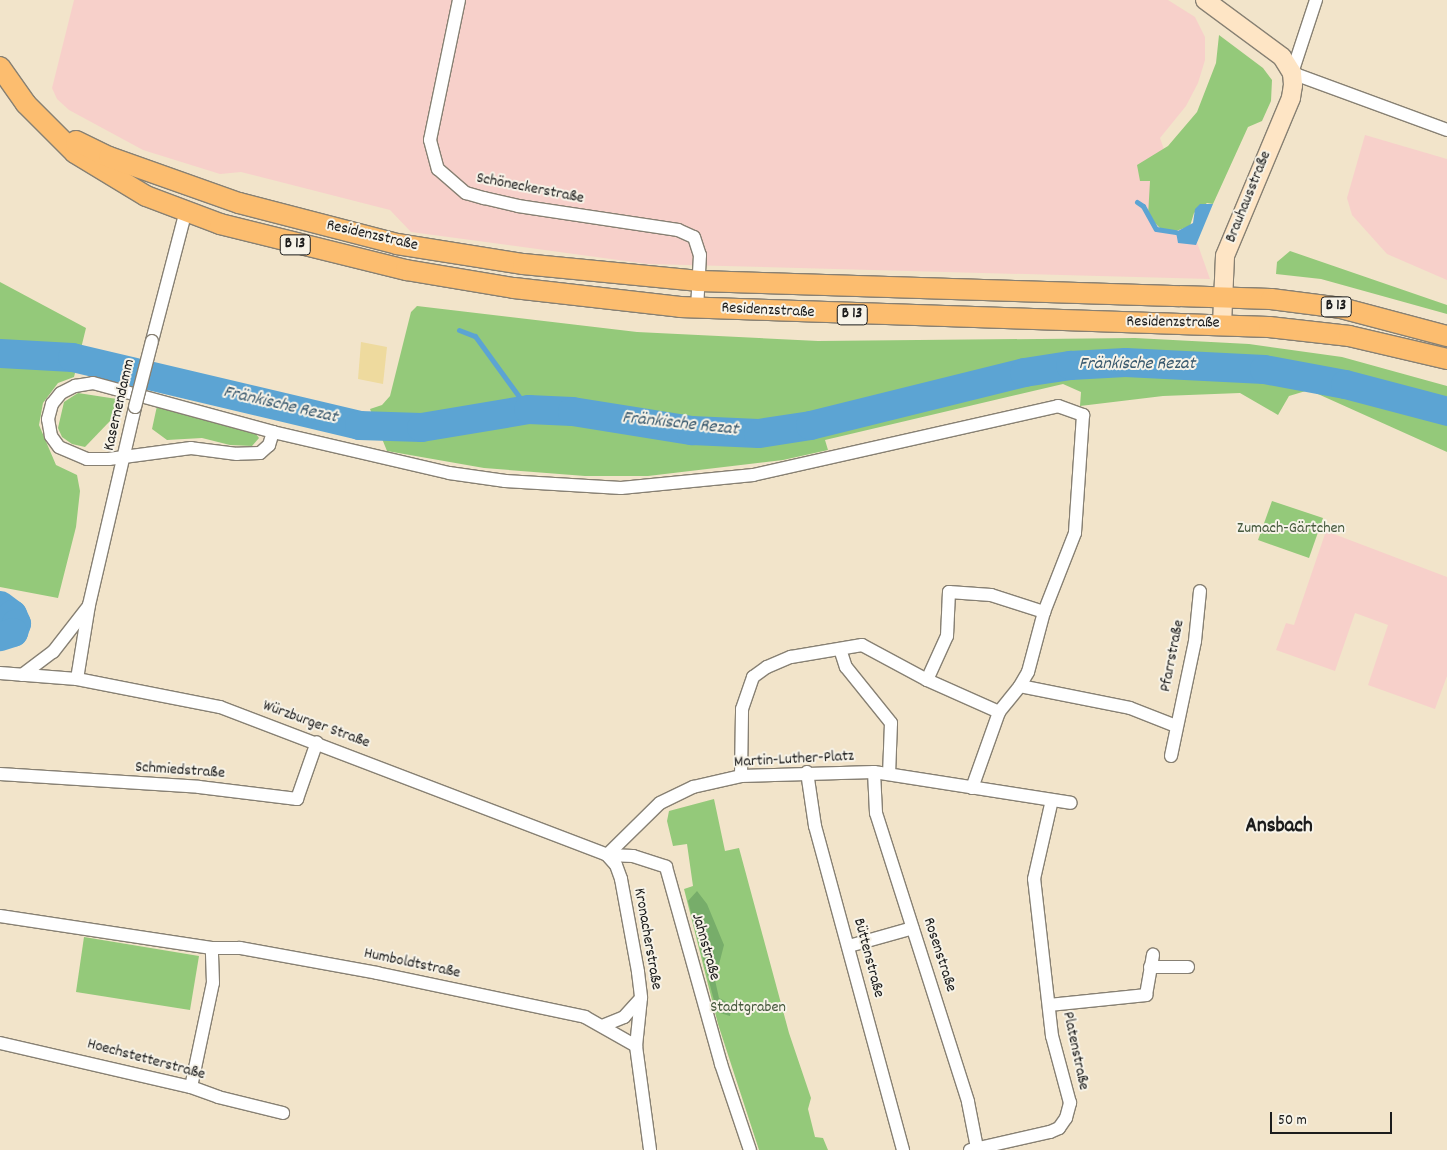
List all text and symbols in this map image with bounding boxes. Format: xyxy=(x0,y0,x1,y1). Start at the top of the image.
street label: Brauhausstraße xyxy=(1222,148,1276,246)
street label: Schöneckerstraße xyxy=(475,169,585,209)
street label: Residenzstraße xyxy=(324,216,420,256)
road number: B 13 xyxy=(279,232,311,258)
road number: B 13 xyxy=(1320,294,1352,320)
street label: Residenzstraße xyxy=(721,299,815,323)
road number: B 13 xyxy=(836,302,868,328)
street label: Residenzstraße xyxy=(1126,313,1220,333)
water label: Fränkische Rezat xyxy=(1079,354,1195,376)
street label: Kasernendamm xyxy=(100,357,140,453)
water label: Fränkische Rezat xyxy=(221,382,339,430)
water label: Fränkische Rezat xyxy=(621,408,739,442)
park label: Zumach-Gärtchen xyxy=(1237,519,1345,539)
street label: Pfarrstraße xyxy=(1157,618,1189,694)
street label: Würzburger Straße xyxy=(260,697,372,753)
street label: Martin-Luther-Platz xyxy=(733,747,855,773)
street label: Schmiedstraße xyxy=(134,758,226,784)
district label: Ansbach xyxy=(1245,814,1313,840)
street label: Kronacherstraße xyxy=(629,887,665,991)
street label: Jahnstraße xyxy=(686,911,724,983)
street label: Büttenstraße xyxy=(848,916,888,1000)
street label: Rosenstraße xyxy=(918,916,960,994)
street label: Humboldtstraße xyxy=(362,944,462,984)
park label: Stadtgraben xyxy=(710,998,786,1018)
street label: Platenstraße xyxy=(1057,1010,1093,1092)
street label: Hoechstetterstraße xyxy=(85,1035,207,1085)
scale bar xyxy=(1272,1102,1394,1134)
text: 50 m xyxy=(1278,1110,1307,1132)

